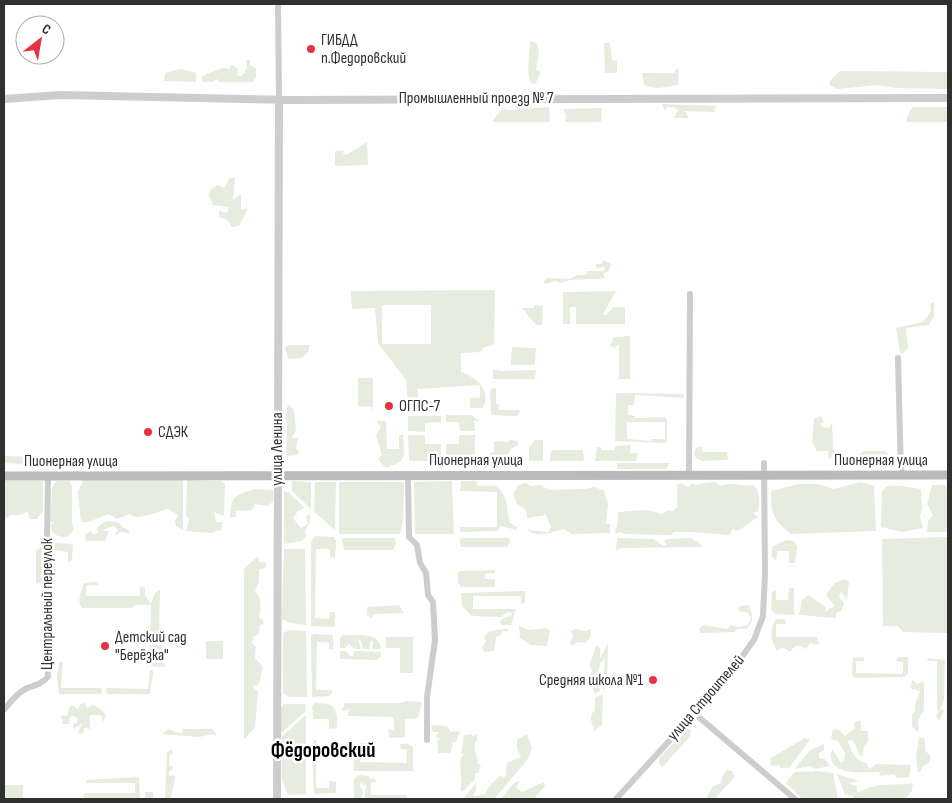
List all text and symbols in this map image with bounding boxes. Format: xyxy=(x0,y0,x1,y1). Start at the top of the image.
north arrow xyxy=(15,15,65,65)
text: С xyxy=(39,20,54,38)
place label: ГИБДД п.Федоровский xyxy=(321,31,406,68)
marker: ГИБДД п.Федоровский xyxy=(305,43,317,55)
street label: Промышленный проезд № 7 xyxy=(399,89,554,108)
place label: ОГПС-7 xyxy=(399,397,441,416)
marker: ОГПС-7 xyxy=(383,400,395,412)
street label: улица Ленина xyxy=(268,412,287,486)
place label: СДЭК xyxy=(158,423,189,442)
marker: СДЭК xyxy=(142,426,154,438)
street label: Пионерная улица xyxy=(429,451,523,470)
street label: Пионерная улица xyxy=(834,451,928,470)
street label: Пионерная улица xyxy=(24,452,118,471)
street label: Центральный переулок xyxy=(38,537,57,670)
place label: Детский сад "Берёзка" xyxy=(115,628,187,665)
marker: Детский сад "Берёзка" xyxy=(99,640,111,652)
street label: улица Строителей xyxy=(664,651,748,745)
place label: Средняя школа №1 xyxy=(539,671,643,690)
marker: Средняя школа №1 xyxy=(647,674,659,686)
district label: Фёдоровский xyxy=(271,738,375,763)

